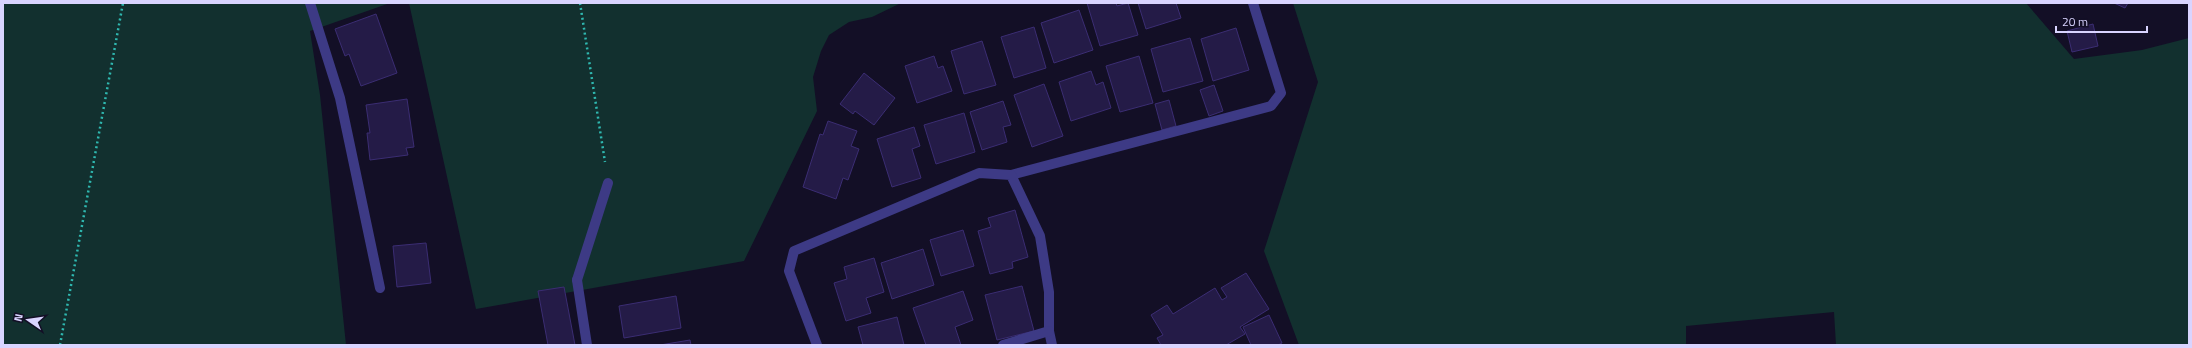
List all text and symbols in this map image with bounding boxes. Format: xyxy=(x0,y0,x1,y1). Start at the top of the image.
scale bar xyxy=(2056,8,2147,34)
text: 20 m xyxy=(2062,12,2088,31)
north arrow xyxy=(8,300,48,340)
text: N xyxy=(10,312,27,323)

